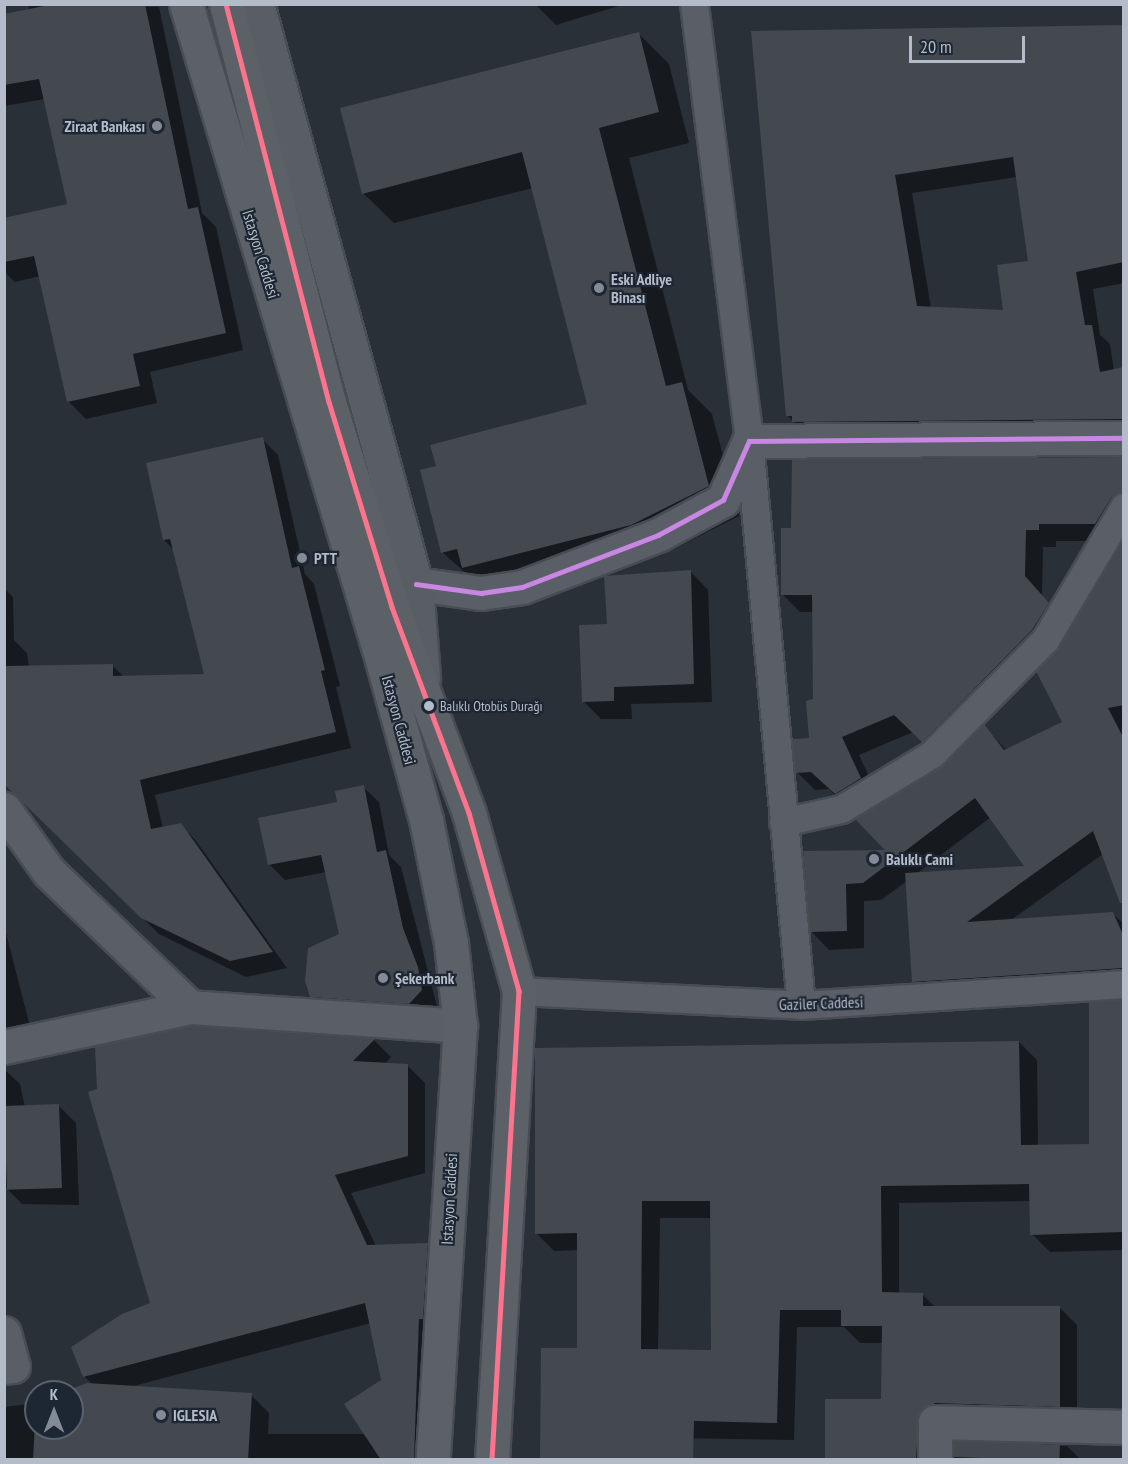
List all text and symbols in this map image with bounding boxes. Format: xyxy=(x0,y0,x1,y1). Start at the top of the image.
scale bar xyxy=(912,24,1028,62)
text: 20 m xyxy=(920,35,952,58)
place label: Ziraat Bankası xyxy=(64,116,145,136)
marker: Ziraat Bankası xyxy=(150,119,164,133)
street label: Istasyon Caddesi xyxy=(238,207,284,301)
place label: Eski Adliye Binası xyxy=(611,269,673,307)
marker: Eski Adliye Binası xyxy=(592,281,606,295)
place label: PTT xyxy=(314,548,337,568)
marker: PTT xyxy=(295,551,309,565)
street label: Istasyon Caddesi xyxy=(378,673,420,767)
place label: Balıklı Otobüs Durağı xyxy=(440,698,542,714)
marker: Balıklı Otobüs Durağı xyxy=(423,700,435,712)
place label: Balıklı Cami xyxy=(886,849,953,869)
marker: Balıklı Cami xyxy=(867,852,881,866)
place label: Şekerbank xyxy=(395,968,454,988)
marker: Şekerbank xyxy=(376,971,390,985)
street label: Gaziler Caddesi xyxy=(778,992,864,1014)
street label: Istasyon Caddesi xyxy=(437,1153,461,1245)
north arrow xyxy=(24,1380,84,1440)
text: K xyxy=(50,1384,58,1404)
place label: IGLESIA xyxy=(173,1405,217,1425)
marker: IGLESIA xyxy=(154,1408,168,1422)

